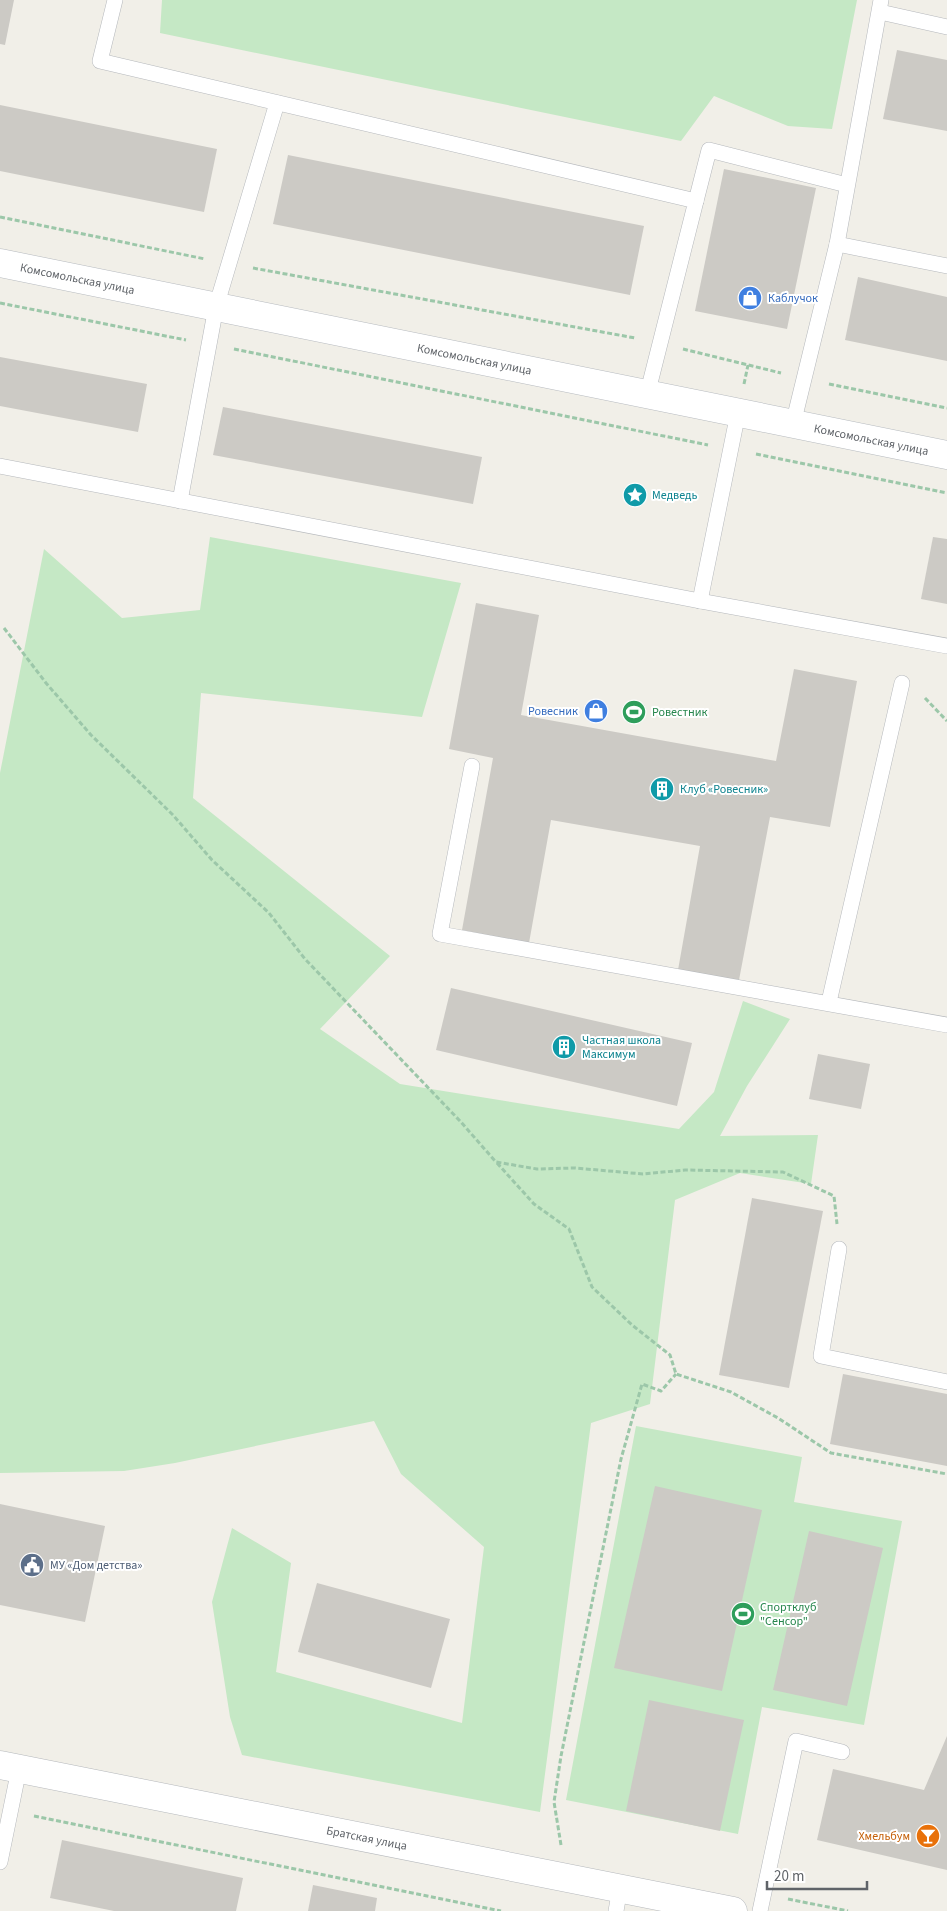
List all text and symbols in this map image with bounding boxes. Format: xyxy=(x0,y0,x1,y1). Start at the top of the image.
street label: Комсомольская улица xyxy=(18,259,136,299)
shop icon: Каблучок xyxy=(737,285,763,311)
place label: Каблучок xyxy=(768,290,818,307)
street label: Комсомольская улица xyxy=(415,340,533,380)
street label: Комсомольская улица xyxy=(812,420,930,460)
place icon: Медведь xyxy=(622,482,648,508)
place label: Медведь xyxy=(652,487,698,504)
shop icon: Ровесник xyxy=(583,698,609,724)
sports icon: Ровестник xyxy=(621,699,647,725)
place label: Ровесник xyxy=(528,703,578,720)
place label: Ровестник xyxy=(652,704,707,721)
building icon: Клуб «Ровесник» xyxy=(649,776,675,802)
place label: Клуб «Ровесник» xyxy=(680,781,768,798)
place label: Частная школа Максимум xyxy=(582,1032,661,1063)
building icon: Частная школа Максимум xyxy=(551,1034,577,1060)
public building icon: МУ «Дом детства» xyxy=(19,1552,45,1578)
place label: МУ «Дом детства» xyxy=(50,1557,142,1574)
place label: Спортклуб "Сенсор" xyxy=(760,1599,816,1630)
sports icon: Спортклуб "Сенсор" xyxy=(730,1601,756,1627)
street label: Братская улица xyxy=(325,1822,409,1855)
bar icon: Хмельбум xyxy=(915,1823,941,1849)
place label: Хмельбум xyxy=(858,1828,910,1845)
scale bar xyxy=(767,1858,867,1890)
text: 20 m xyxy=(774,1866,804,1887)

